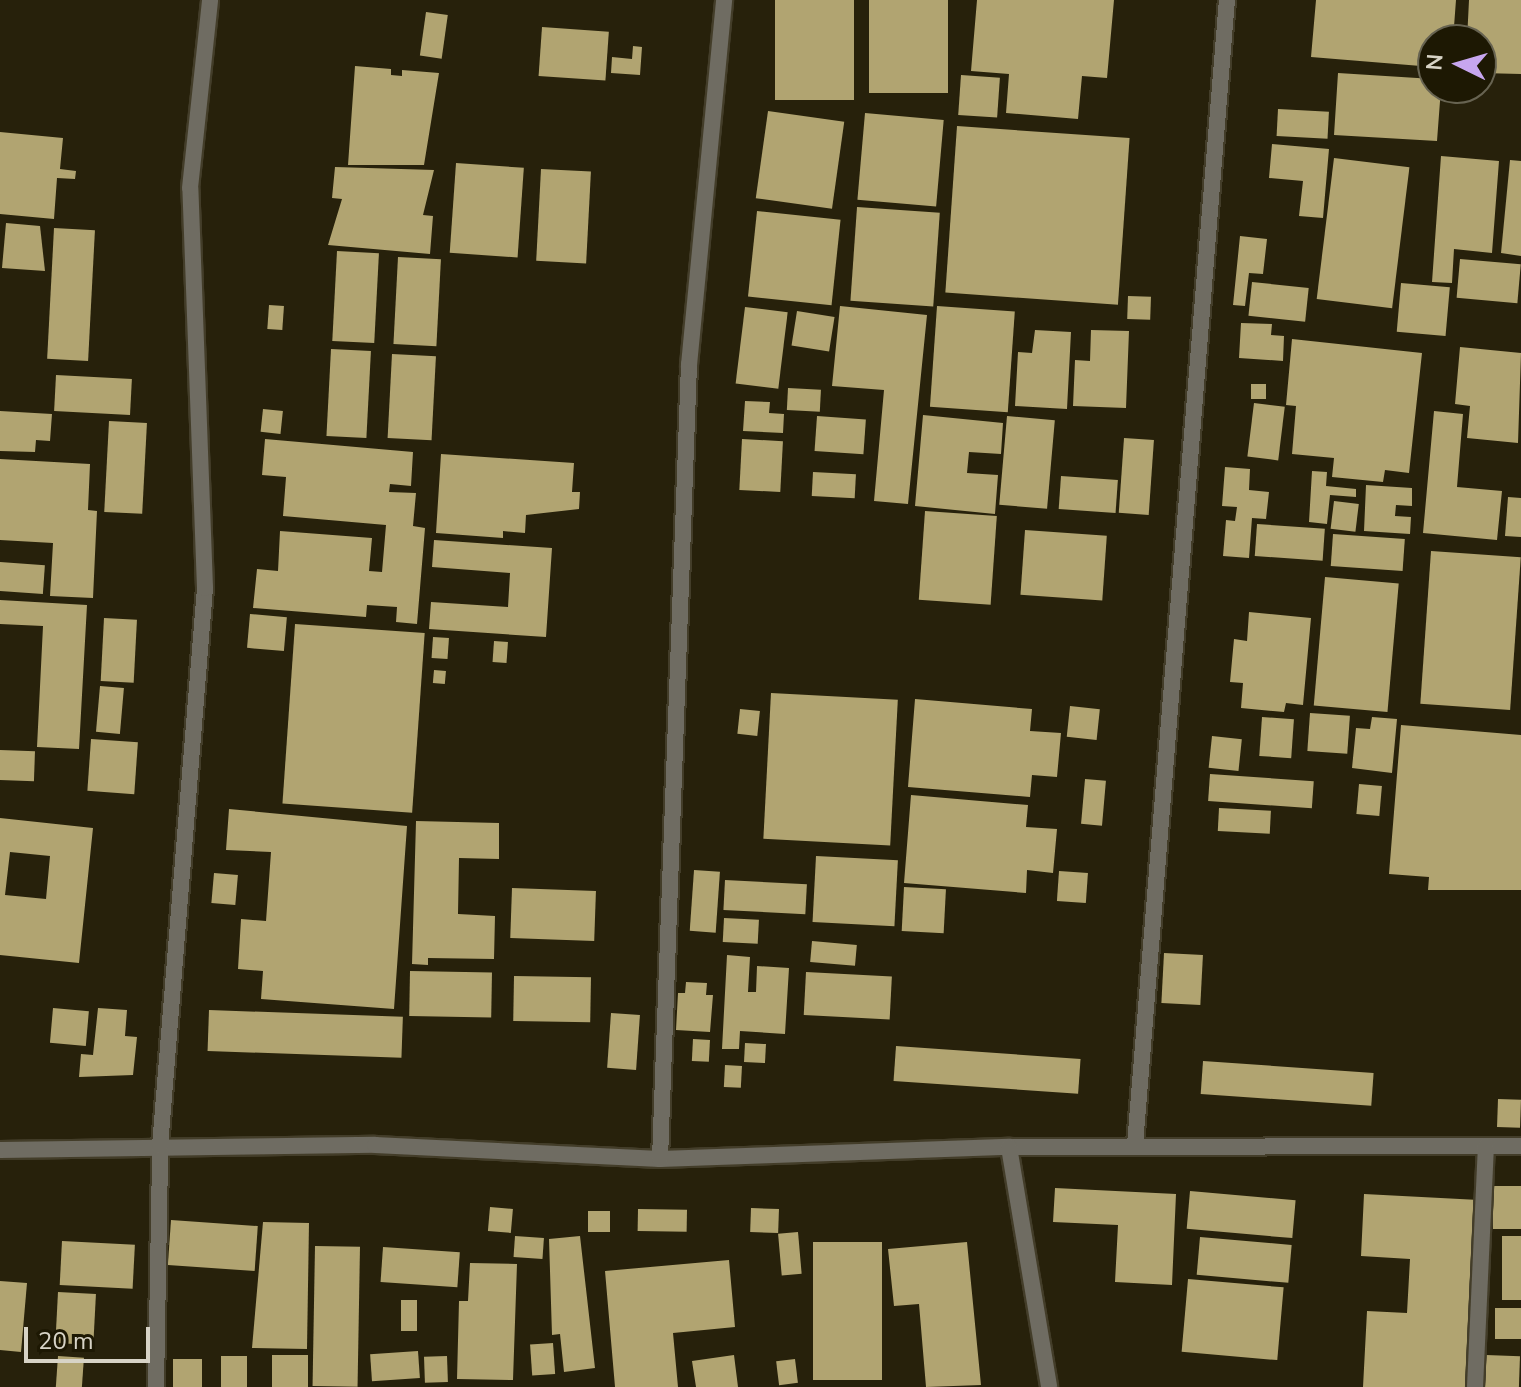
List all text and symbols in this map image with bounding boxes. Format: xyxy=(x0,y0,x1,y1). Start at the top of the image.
north arrow xyxy=(1417,24,1497,104)
text: N xyxy=(1419,53,1451,72)
scale bar xyxy=(28,1311,154,1361)
text: 20 m xyxy=(38,1325,94,1357)

